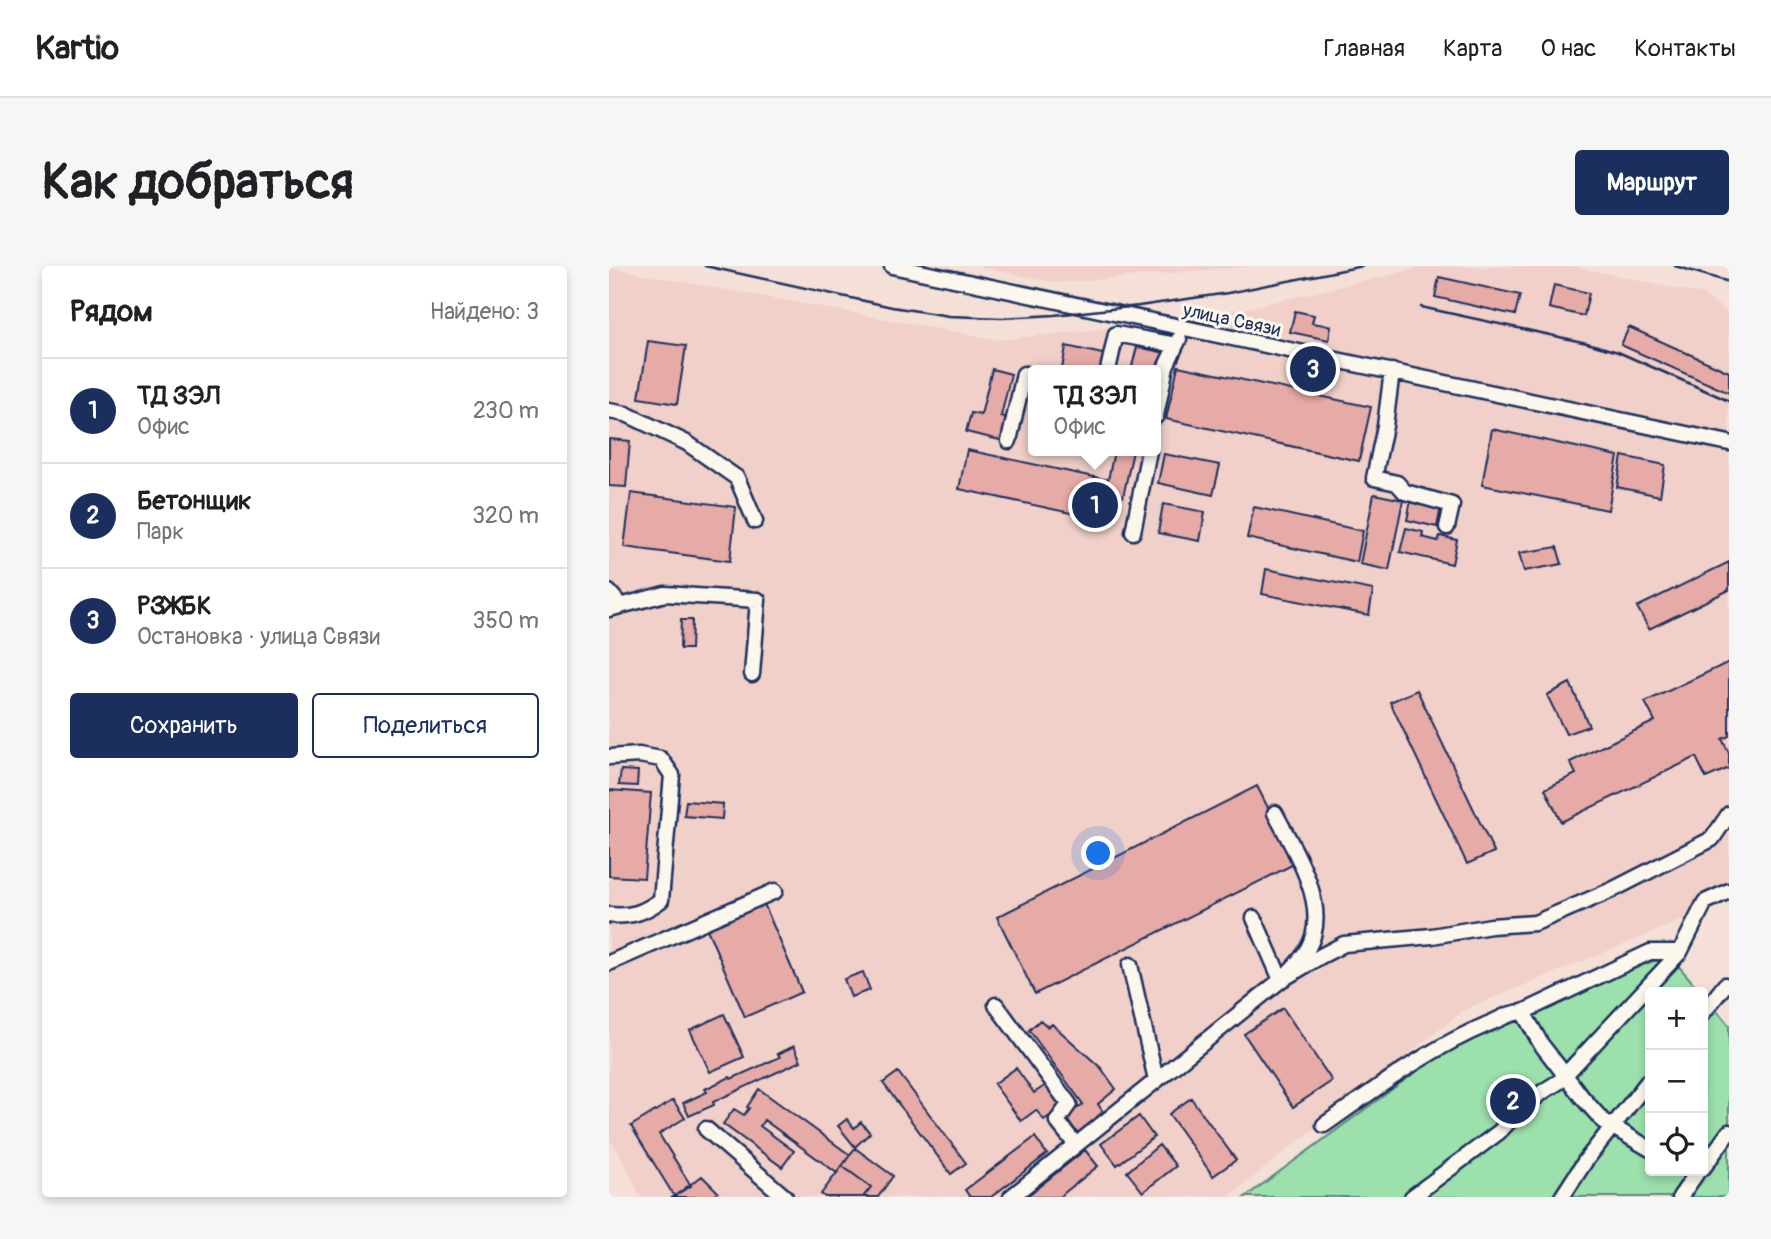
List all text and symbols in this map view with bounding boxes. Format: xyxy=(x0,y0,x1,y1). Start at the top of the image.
text: Kartio xyxy=(35,28,119,69)
text: Главная xyxy=(1324,34,1405,63)
text: Карта xyxy=(1443,34,1503,63)
text: О нас xyxy=(1541,34,1596,63)
text: Контакты xyxy=(1634,34,1736,63)
button: Маршрут xyxy=(1575,150,1729,215)
text: Как добраться xyxy=(42,152,354,213)
text: Рядом xyxy=(70,293,153,330)
text: Найдено: 3 xyxy=(430,297,539,326)
street label: улица Связи xyxy=(1180,298,1283,342)
pin: 3 xyxy=(1290,343,1336,395)
popup xyxy=(1028,365,1161,456)
text: ТД ЗЭЛ xyxy=(137,380,219,412)
text: ТД ЗЭЛ xyxy=(1053,380,1136,412)
text: 1 xyxy=(89,396,98,425)
text: 230 m xyxy=(473,396,539,425)
text: Офис xyxy=(137,412,190,441)
text: Офис xyxy=(1053,412,1106,441)
pin: 1 xyxy=(1072,479,1118,531)
text: Бетонщик xyxy=(137,485,251,517)
text: 2 xyxy=(87,501,99,530)
text: 320 m xyxy=(472,501,539,530)
text: Парк xyxy=(137,517,184,546)
text: РЗЖБК xyxy=(137,590,212,622)
text: 3 xyxy=(87,606,99,635)
text: 350 m xyxy=(473,606,539,635)
text: Остановка · улица Связи xyxy=(137,622,380,651)
button: Сохранить xyxy=(70,693,298,758)
button: Поделиться xyxy=(312,693,539,758)
your location xyxy=(1081,836,1115,870)
map controls xyxy=(1645,987,1708,1176)
button: + xyxy=(1645,987,1708,1050)
button: − xyxy=(1645,1050,1708,1113)
pin: 2 xyxy=(1490,1075,1536,1127)
button: locate xyxy=(1645,1113,1708,1176)

